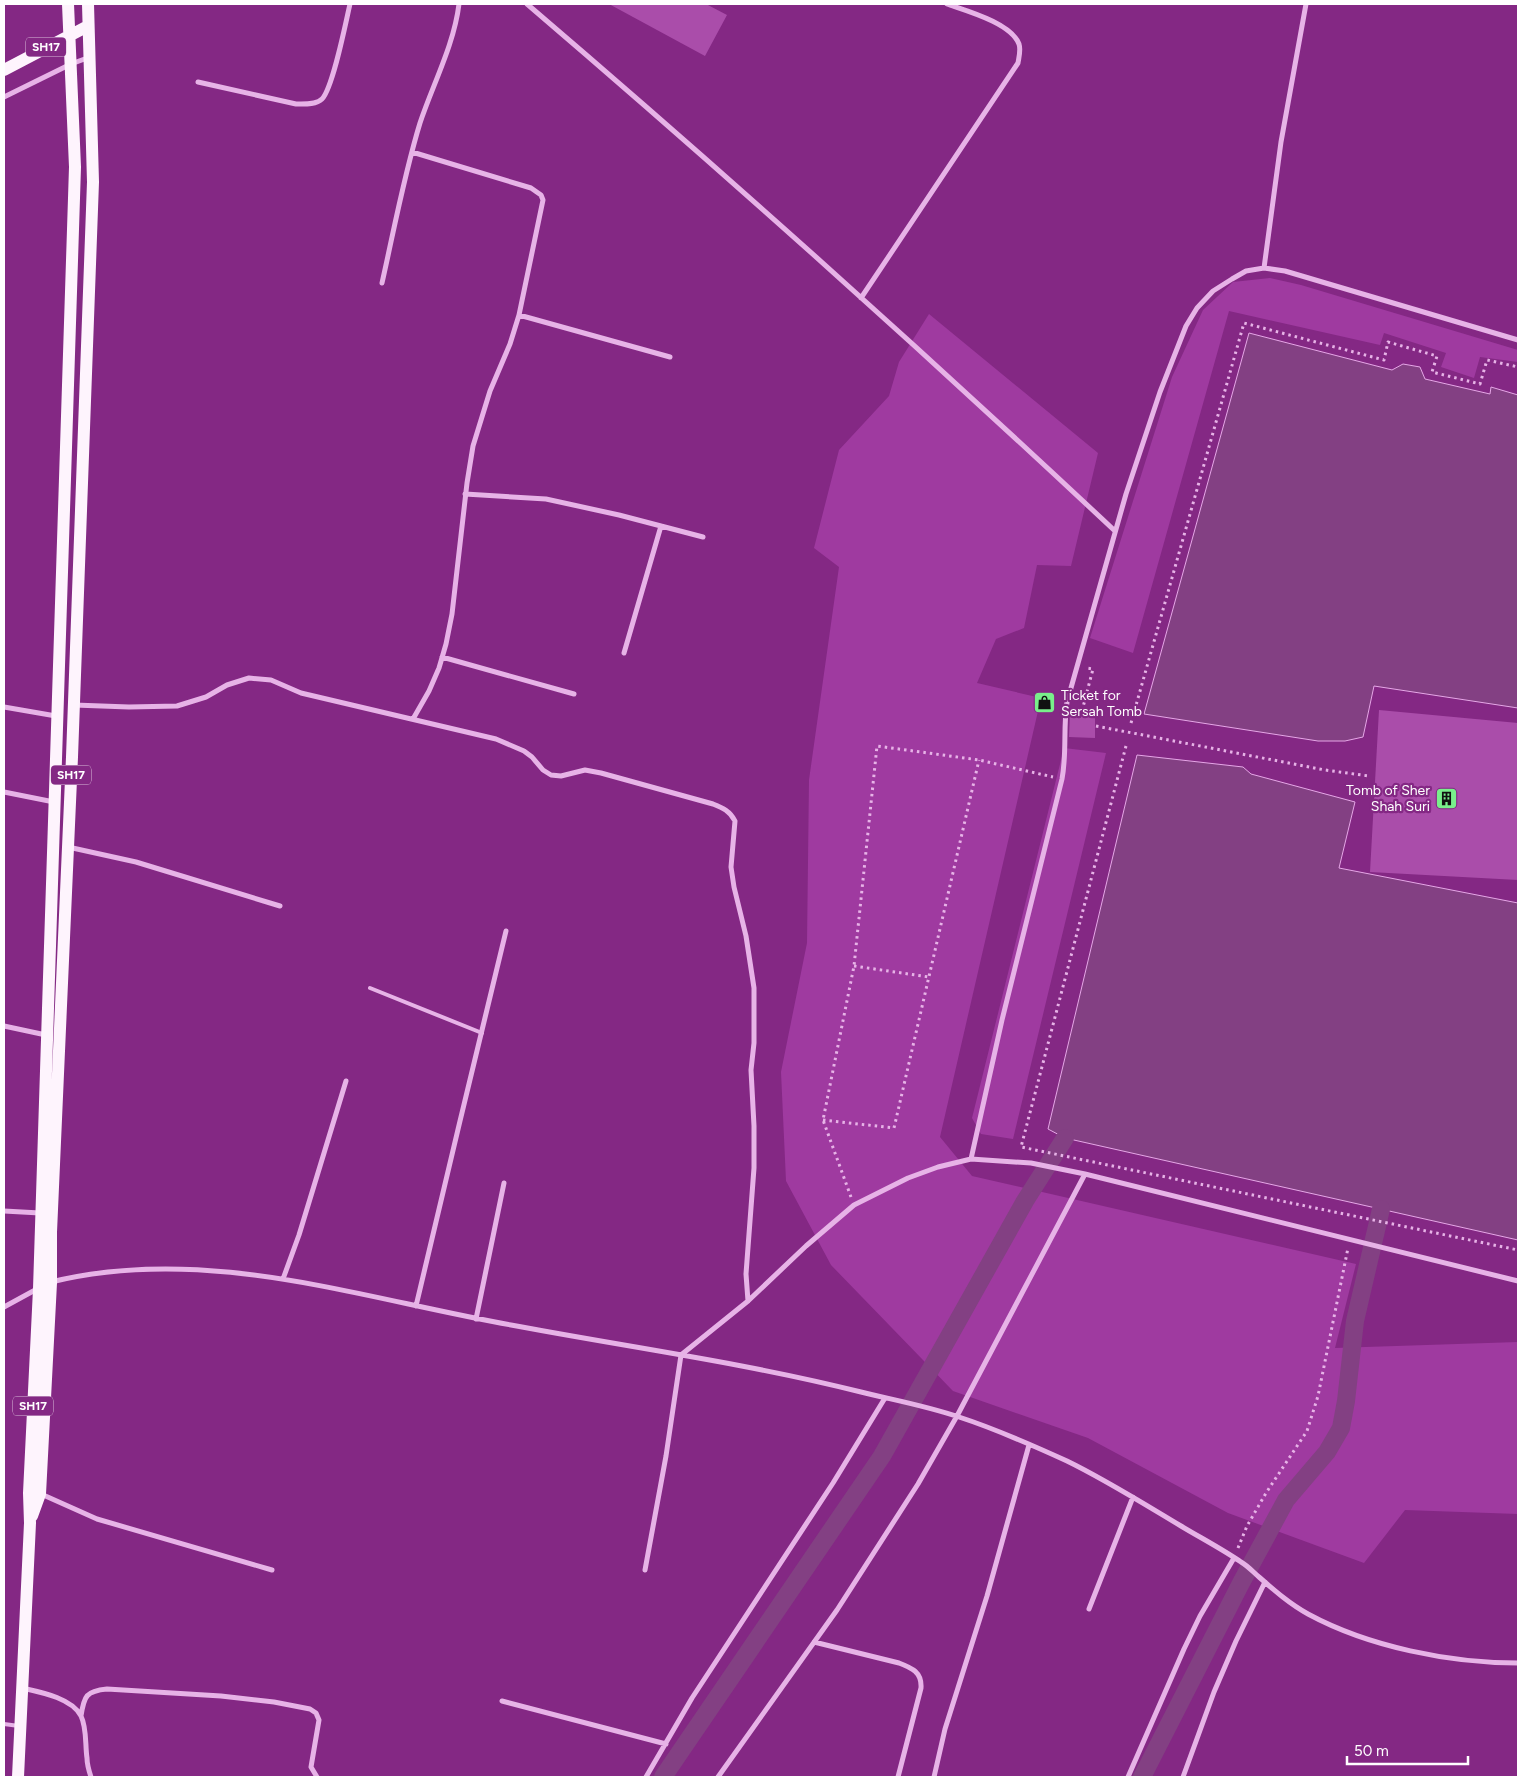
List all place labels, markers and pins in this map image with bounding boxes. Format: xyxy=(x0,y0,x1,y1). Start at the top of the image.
place label: Ticket for Sersah Tomb xyxy=(1061,687,1142,720)
shop icon: Ticket for Sersah Tomb xyxy=(1033,691,1057,715)
place label: Tomb of Sher Shah Suri xyxy=(1346,782,1430,815)
building icon: Tomb of Sher Shah Suri xyxy=(1434,786,1458,810)

